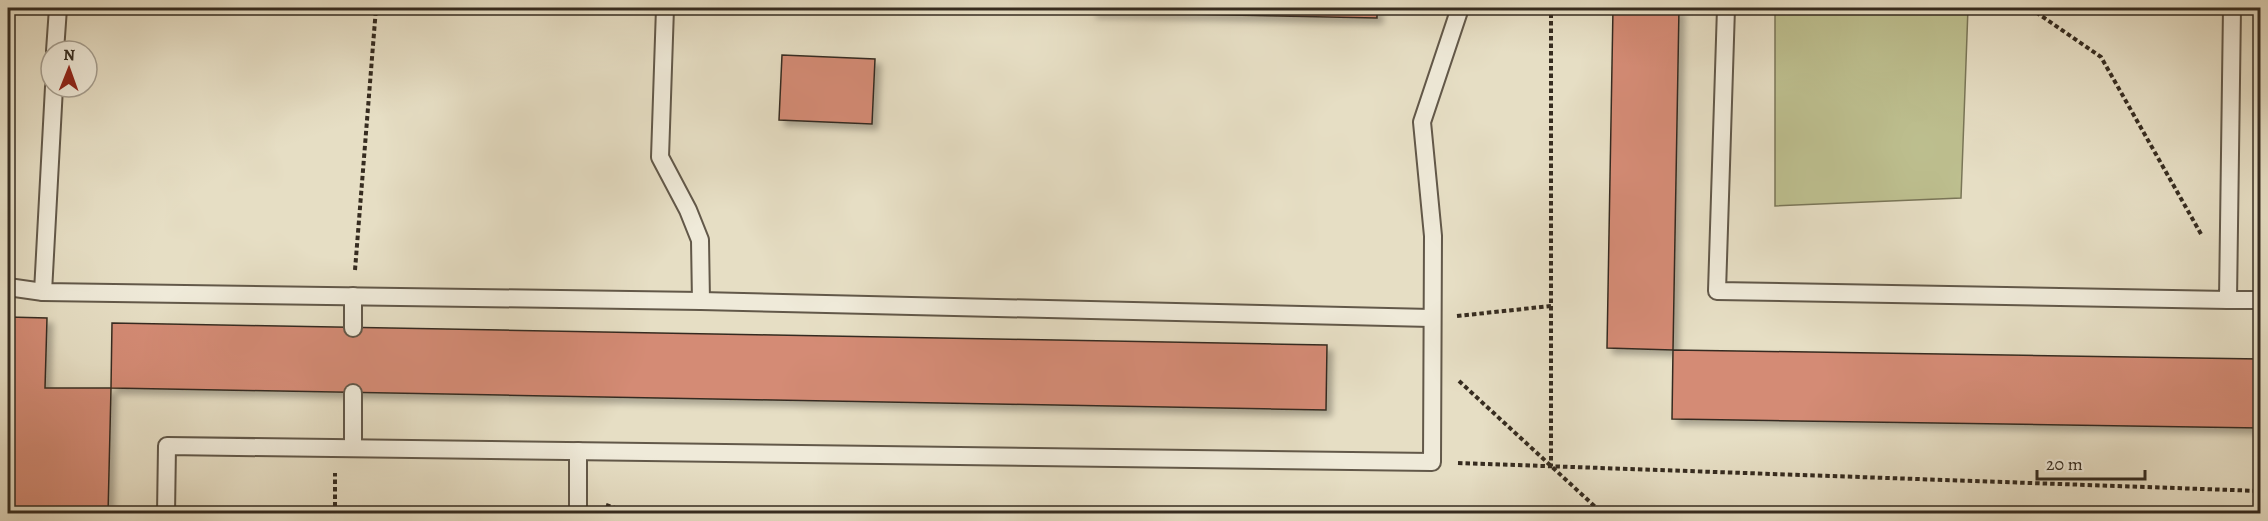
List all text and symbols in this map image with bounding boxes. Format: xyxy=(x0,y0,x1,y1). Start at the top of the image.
north arrow xyxy=(39,39,99,99)
text: N xyxy=(63,44,76,66)
scale bar xyxy=(2037,443,2145,481)
text: 20 m xyxy=(2046,452,2083,476)

